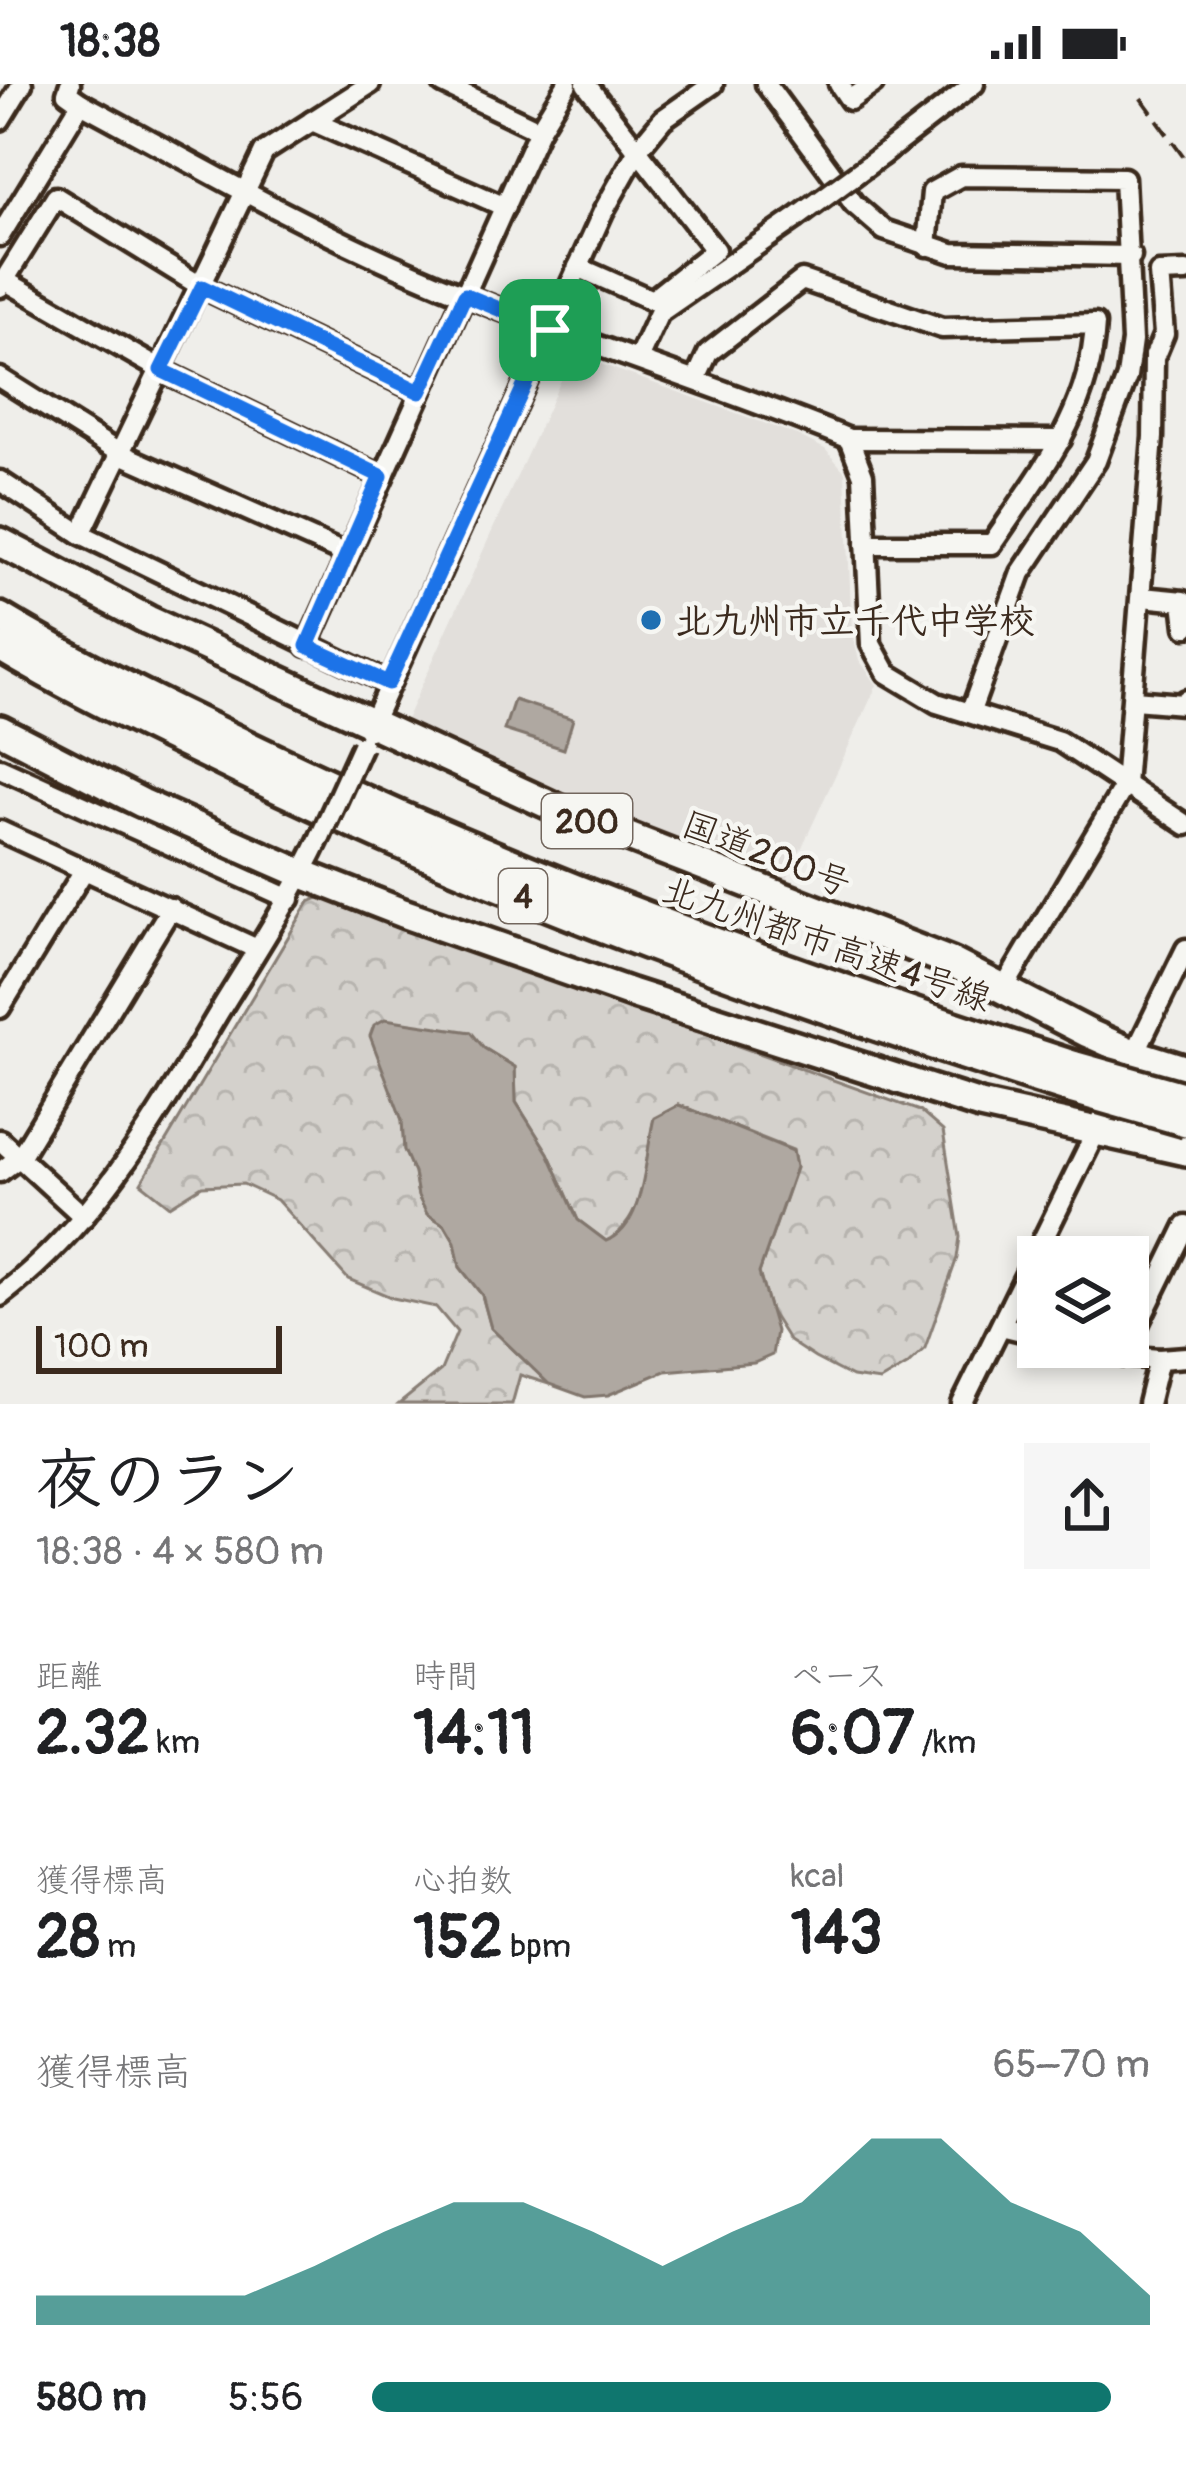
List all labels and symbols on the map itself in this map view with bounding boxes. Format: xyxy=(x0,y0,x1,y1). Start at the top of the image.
pin xyxy=(499,279,601,381)
place label: 北九州市立千代中学校 xyxy=(675,599,1035,644)
marker: 北九州市立千代中学校 xyxy=(638,607,664,633)
road number: 200 xyxy=(542,794,632,848)
street label: 国道200号 xyxy=(676,802,857,907)
street label: 北九州都市高速4号線 xyxy=(656,867,997,1022)
road number: 4 xyxy=(499,869,547,923)
scale bar xyxy=(36,1320,282,1373)

